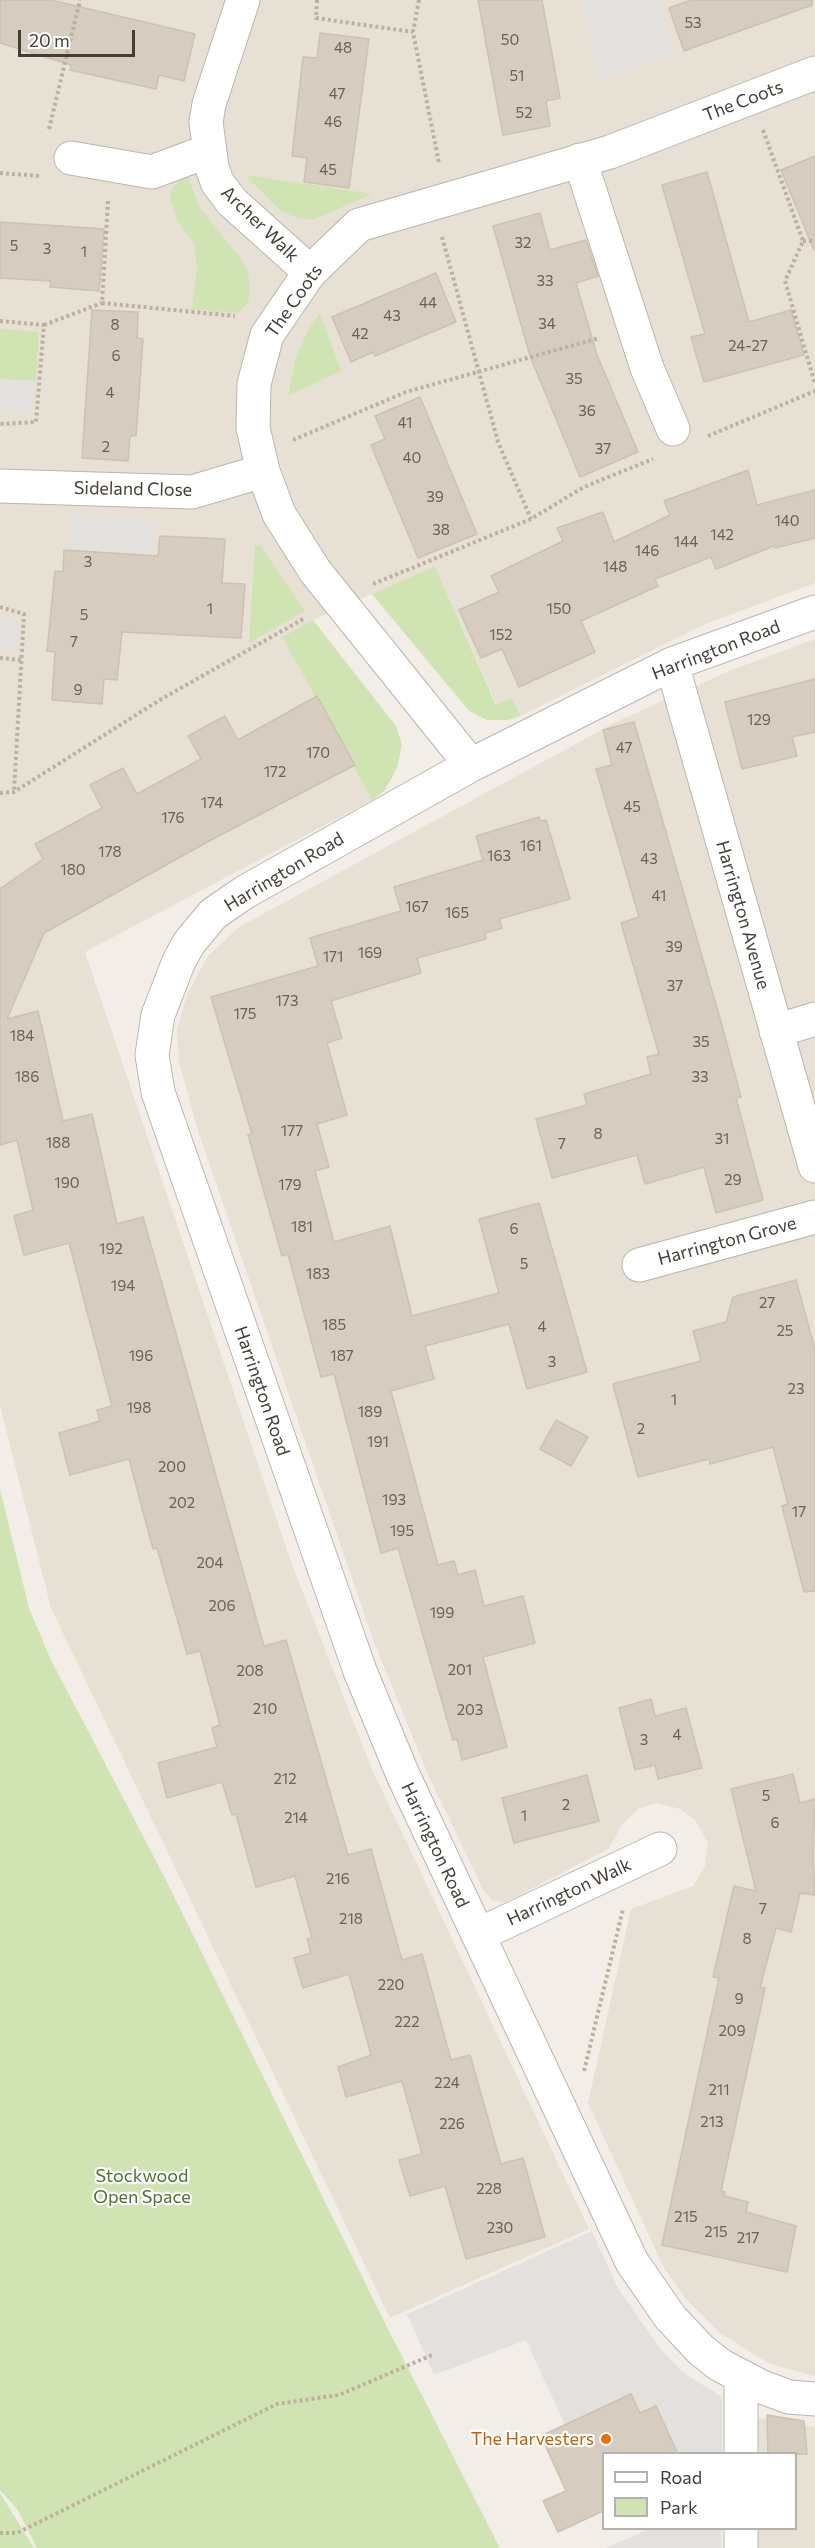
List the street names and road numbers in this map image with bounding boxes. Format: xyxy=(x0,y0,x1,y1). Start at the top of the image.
street label: The Coots xyxy=(700,76,786,126)
street label: Archer Walk xyxy=(217,182,303,266)
street label: The Coots xyxy=(261,260,327,342)
street label: Sideland Close xyxy=(74,477,192,501)
street label: Harrington Road xyxy=(649,616,783,684)
street label: Harrington Road xyxy=(220,828,348,916)
street label: Harrington Avenue xyxy=(711,838,775,992)
street label: Harrington Grove xyxy=(655,1212,799,1270)
street label: Harrington Road xyxy=(230,1323,294,1459)
street label: Harrington Road xyxy=(397,1779,473,1911)
street label: Harrington Walk xyxy=(503,1854,635,1930)

